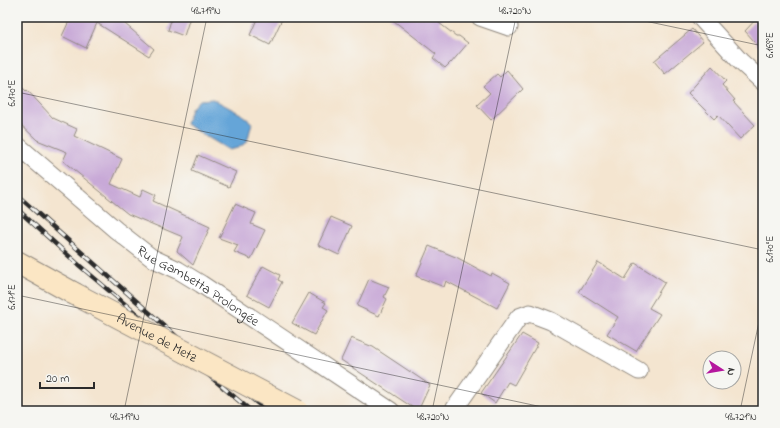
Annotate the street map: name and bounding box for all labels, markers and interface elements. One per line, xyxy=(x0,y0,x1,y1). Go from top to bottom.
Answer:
text: 48.719°N xyxy=(191,4,221,19)
text: 48.720°N xyxy=(499,4,532,19)
text: 6.169°E xyxy=(763,32,778,58)
text: 6.170°E xyxy=(5,80,20,106)
text: 6.170°E xyxy=(763,236,778,262)
street label: Rue Gambetta Prolongée xyxy=(132,241,264,333)
text: 6.171°E xyxy=(5,284,20,310)
street label: Avenue de Metz xyxy=(112,309,200,369)
north arrow xyxy=(702,350,742,390)
scale bar xyxy=(40,364,94,390)
text: N xyxy=(722,367,739,377)
text: 20 m xyxy=(46,370,69,388)
text: 48.719°N xyxy=(110,410,140,425)
text: 48.720°N xyxy=(417,410,450,425)
text: 48.721°N xyxy=(725,410,757,425)

